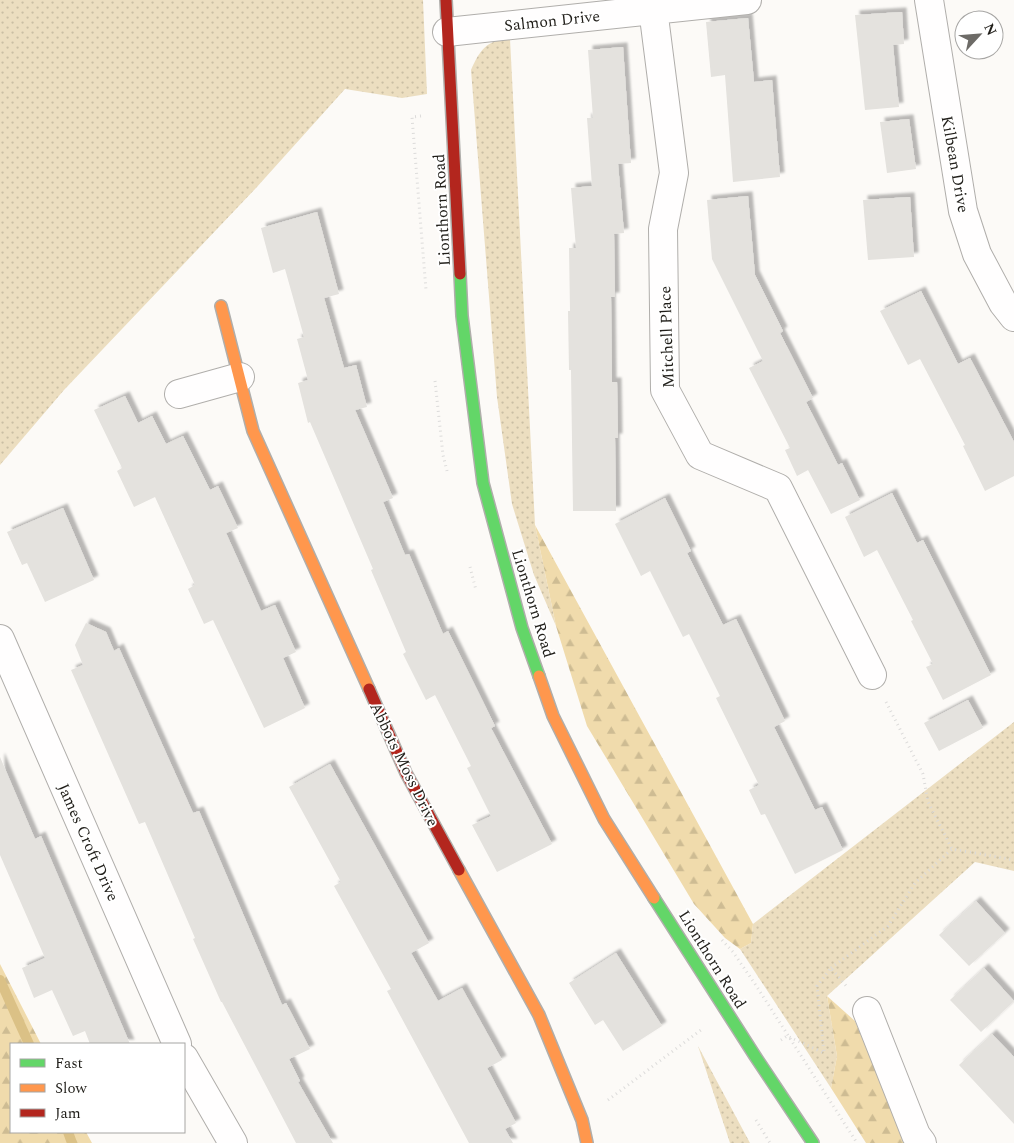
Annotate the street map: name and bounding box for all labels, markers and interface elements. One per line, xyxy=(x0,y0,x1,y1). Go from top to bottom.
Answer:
street label: Salmon Drive xyxy=(503,4,601,38)
north arrow xyxy=(954,10,1004,60)
text: N xyxy=(978,20,1002,39)
street label: Kilbean Drive xyxy=(935,114,975,215)
street label: Lionthorn Road xyxy=(427,153,457,267)
street label: Mitchell Place xyxy=(653,285,681,389)
street label: Lionthorn Road xyxy=(505,546,561,661)
street label: Abbots Moss Drive xyxy=(364,698,445,831)
street label: James Croft Drive xyxy=(51,780,125,905)
street label: Lionthorn Road xyxy=(672,906,752,1014)
legend xyxy=(10,1043,185,1133)
text: Fast xyxy=(55,1052,83,1075)
text: Slow xyxy=(55,1077,87,1100)
text: Jam xyxy=(55,1102,81,1125)

